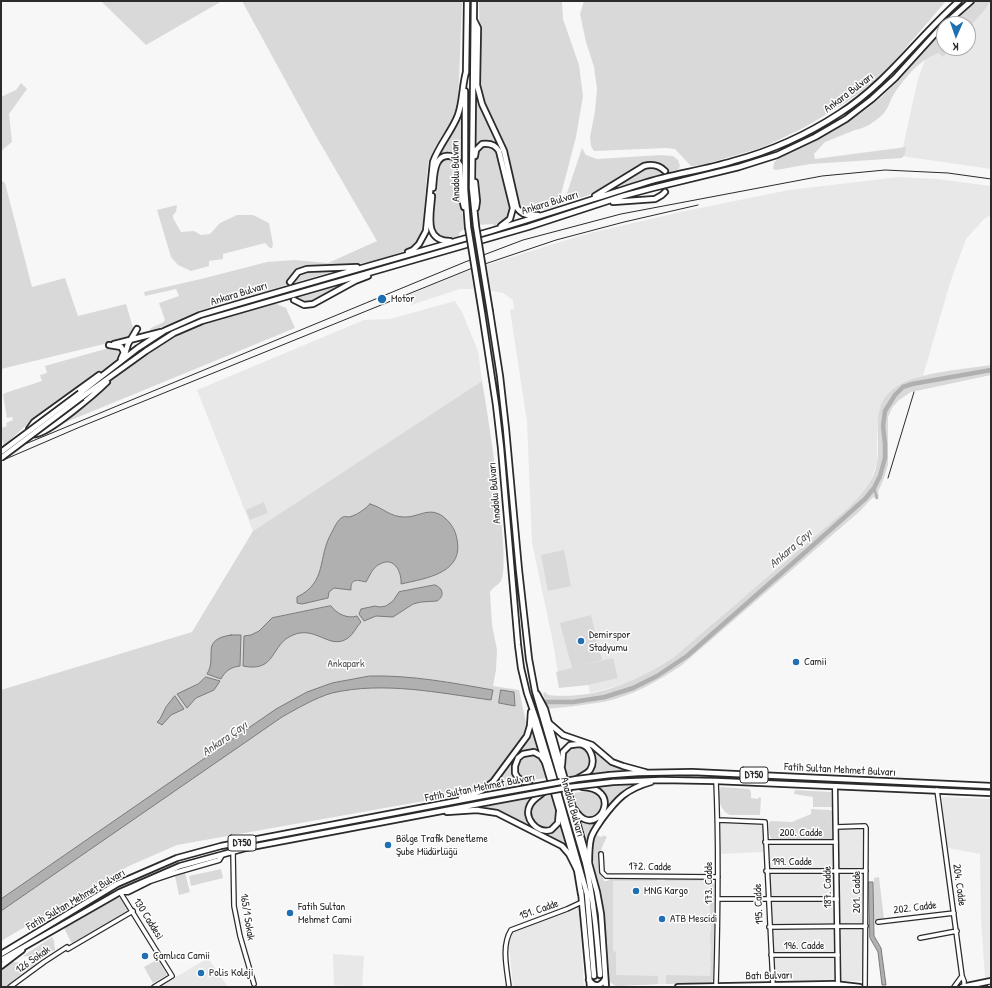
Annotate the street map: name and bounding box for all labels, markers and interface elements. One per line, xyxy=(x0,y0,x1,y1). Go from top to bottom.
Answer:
north arrow xyxy=(936,16,976,56)
text: K xyxy=(952,40,959,54)
street label: Ankara Bulvarı xyxy=(822,70,876,116)
street label: Anadolu Bulvarı xyxy=(449,140,463,202)
street label: Ankara Bulvarı xyxy=(520,188,580,218)
street label: Ankara Bulvarı xyxy=(209,279,269,309)
place label: Motor xyxy=(391,292,414,306)
marker: Motor xyxy=(376,293,388,305)
street label: Anadolu Bulvarı xyxy=(486,462,504,524)
water label: Ankara Çayı xyxy=(767,526,815,572)
place label: Demirspor Stadyumu xyxy=(589,628,630,654)
marker: Demirspor Stadyumu xyxy=(576,636,586,646)
place label: Camii xyxy=(804,655,827,669)
park label: Ankapark xyxy=(327,657,365,671)
marker: Camii xyxy=(791,657,801,667)
water label: Ankara Çayı xyxy=(200,718,250,760)
street label: Fatih Sultan Mehmet Bulvarı xyxy=(784,760,896,780)
road number: D750 xyxy=(740,767,768,783)
street label: Fatih Sultan Mehmet Bulvarı xyxy=(424,771,536,805)
street label: Anadolu Bulvarı xyxy=(557,776,587,838)
street label: 200. Cadde xyxy=(779,826,823,840)
place label: Bölge Trafik Denetleme Şube Müdürlüğü xyxy=(396,832,488,858)
road number: D750 xyxy=(228,835,256,851)
marker: Bölge Trafik Denetleme Şube Müdürlüğü xyxy=(383,840,393,850)
street label: 199. Cadde xyxy=(772,855,812,869)
street label: 172. Cadde xyxy=(629,860,671,874)
street label: 173. Cadde xyxy=(702,862,716,904)
street label: 204. Cadde xyxy=(950,863,968,907)
street label: Fatih Sultan Mehmet Bulvarı xyxy=(24,866,128,934)
street label: 187. Cadde xyxy=(821,866,835,908)
street label: 201. Cadde xyxy=(850,871,864,913)
street label: 195. Cadde xyxy=(751,883,767,925)
place label: MNG Kargo xyxy=(644,884,688,898)
marker: MNG Kargo xyxy=(631,886,641,896)
street label: 165/1 Sokak xyxy=(237,893,257,941)
street label: 130 Caddesi xyxy=(130,896,166,942)
street label: 151. Cadde xyxy=(518,897,560,923)
street label: 202. Cadde xyxy=(893,899,937,917)
place label: Fatih Sultan Mehmet Cami xyxy=(298,900,352,926)
marker: Fatih Sultan Mehmet Cami xyxy=(285,908,295,918)
place label: ATB Mescidi xyxy=(670,912,717,926)
marker: ATB Mescidi xyxy=(657,914,667,924)
street label: 196. Cadde xyxy=(784,939,824,953)
street label: 126 Sokak xyxy=(13,943,53,977)
place label: Çamlıca Camii xyxy=(153,949,210,963)
marker: Çamlıca Camii xyxy=(140,951,150,961)
place label: Polis Koleji xyxy=(209,966,253,980)
marker: Polis Koleji xyxy=(196,968,206,978)
street label: Batı Bulvarı xyxy=(745,969,793,983)

